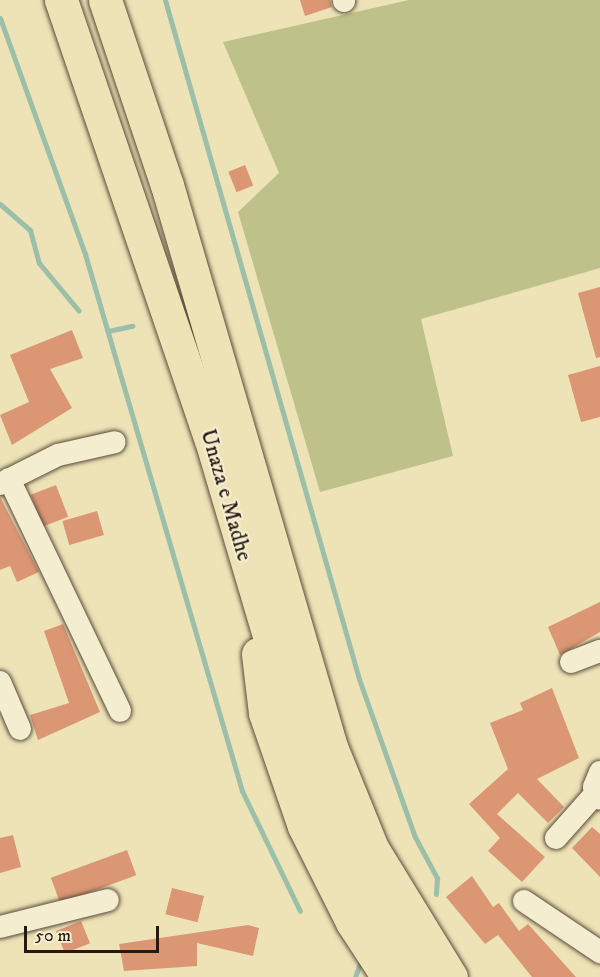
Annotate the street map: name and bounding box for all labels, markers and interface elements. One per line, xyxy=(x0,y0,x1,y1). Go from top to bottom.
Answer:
street label: Unaza e Madhe xyxy=(195,426,257,564)
scale bar xyxy=(27,914,162,952)
text: 50 m xyxy=(35,925,71,947)

